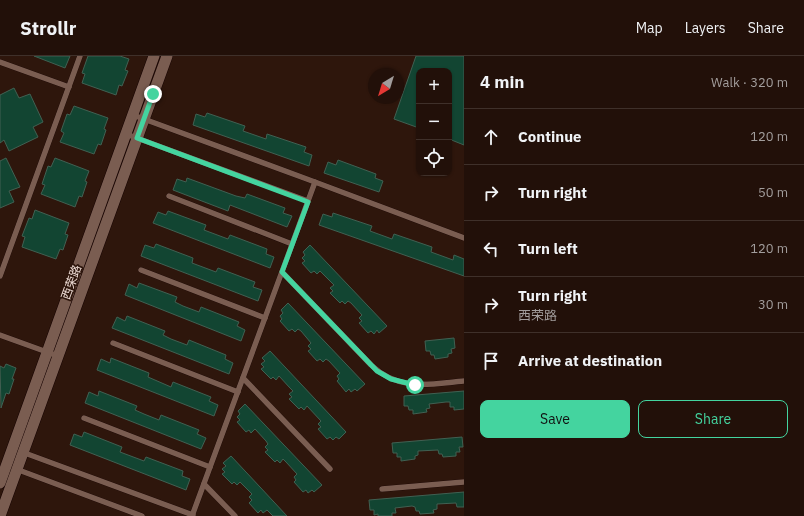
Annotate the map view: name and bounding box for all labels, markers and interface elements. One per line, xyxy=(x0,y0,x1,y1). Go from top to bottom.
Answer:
text: Strollr xyxy=(20,16,76,40)
text: Map xyxy=(636,19,663,37)
text: Layers xyxy=(685,19,726,37)
text: Share xyxy=(748,19,784,37)
north arrow xyxy=(368,68,404,104)
map controls xyxy=(416,68,452,176)
button: + xyxy=(416,68,452,104)
text: 4 min xyxy=(480,71,524,93)
text: Walk · 320 m xyxy=(711,74,788,91)
route end xyxy=(144,85,162,103)
button: − xyxy=(416,104,452,140)
icon: ahead xyxy=(480,126,502,148)
text: Continue xyxy=(518,127,582,146)
text: 120 m xyxy=(750,128,788,145)
button: locate xyxy=(416,140,452,176)
icon: right xyxy=(480,182,502,204)
text: Turn right xyxy=(518,183,587,202)
text: 50 m xyxy=(758,184,788,201)
icon: left xyxy=(480,238,502,260)
text: Turn left xyxy=(518,239,578,258)
text: 120 m xyxy=(750,240,788,257)
street label: 西荣路 xyxy=(58,263,84,301)
text: Turn right xyxy=(518,286,587,305)
icon: right xyxy=(480,294,502,316)
text: 30 m xyxy=(758,296,788,313)
text: 西荣路 xyxy=(518,307,557,324)
icon: arrive xyxy=(480,350,502,372)
text: Arrive at destination xyxy=(518,351,662,370)
route start xyxy=(406,376,424,394)
button: Save xyxy=(480,400,630,438)
button: Share xyxy=(638,400,788,438)

